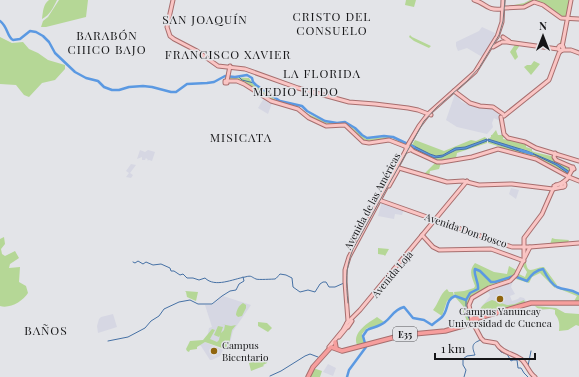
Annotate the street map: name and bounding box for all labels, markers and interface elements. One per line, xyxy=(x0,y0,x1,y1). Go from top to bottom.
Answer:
district label: CRISTO DEL CONSUELO xyxy=(293,8,371,38)
district label: SAN JOAQUÍN xyxy=(162,11,248,27)
north arrow xyxy=(523,16,563,56)
text: N xyxy=(539,18,547,33)
district label: BARABÓN CHICO BAJO xyxy=(67,27,147,57)
district label: FRANCISCO XAVIER xyxy=(165,46,291,62)
district label: LA FLORIDA xyxy=(283,65,361,81)
district label: MEDIO EJIDO xyxy=(253,83,339,99)
district label: MISICATA xyxy=(210,129,272,145)
street label: Avenida de las Américas xyxy=(340,150,403,253)
street label: Avenida Don Bosco xyxy=(422,209,509,251)
street label: Avenida Loja xyxy=(368,248,416,301)
marker: Campus Yanuncay Universidad de Cuenca xyxy=(495,294,505,304)
place label: Campus Yanuncay Universidad de Cuenca xyxy=(448,304,552,330)
district label: BAÑOS xyxy=(24,322,68,338)
road number: E35 xyxy=(393,327,417,341)
scale bar xyxy=(435,335,535,361)
place label: Campus Bicentario xyxy=(222,338,269,364)
text: 1 km xyxy=(441,340,466,356)
marker: Campus Bicentario xyxy=(209,346,219,356)

